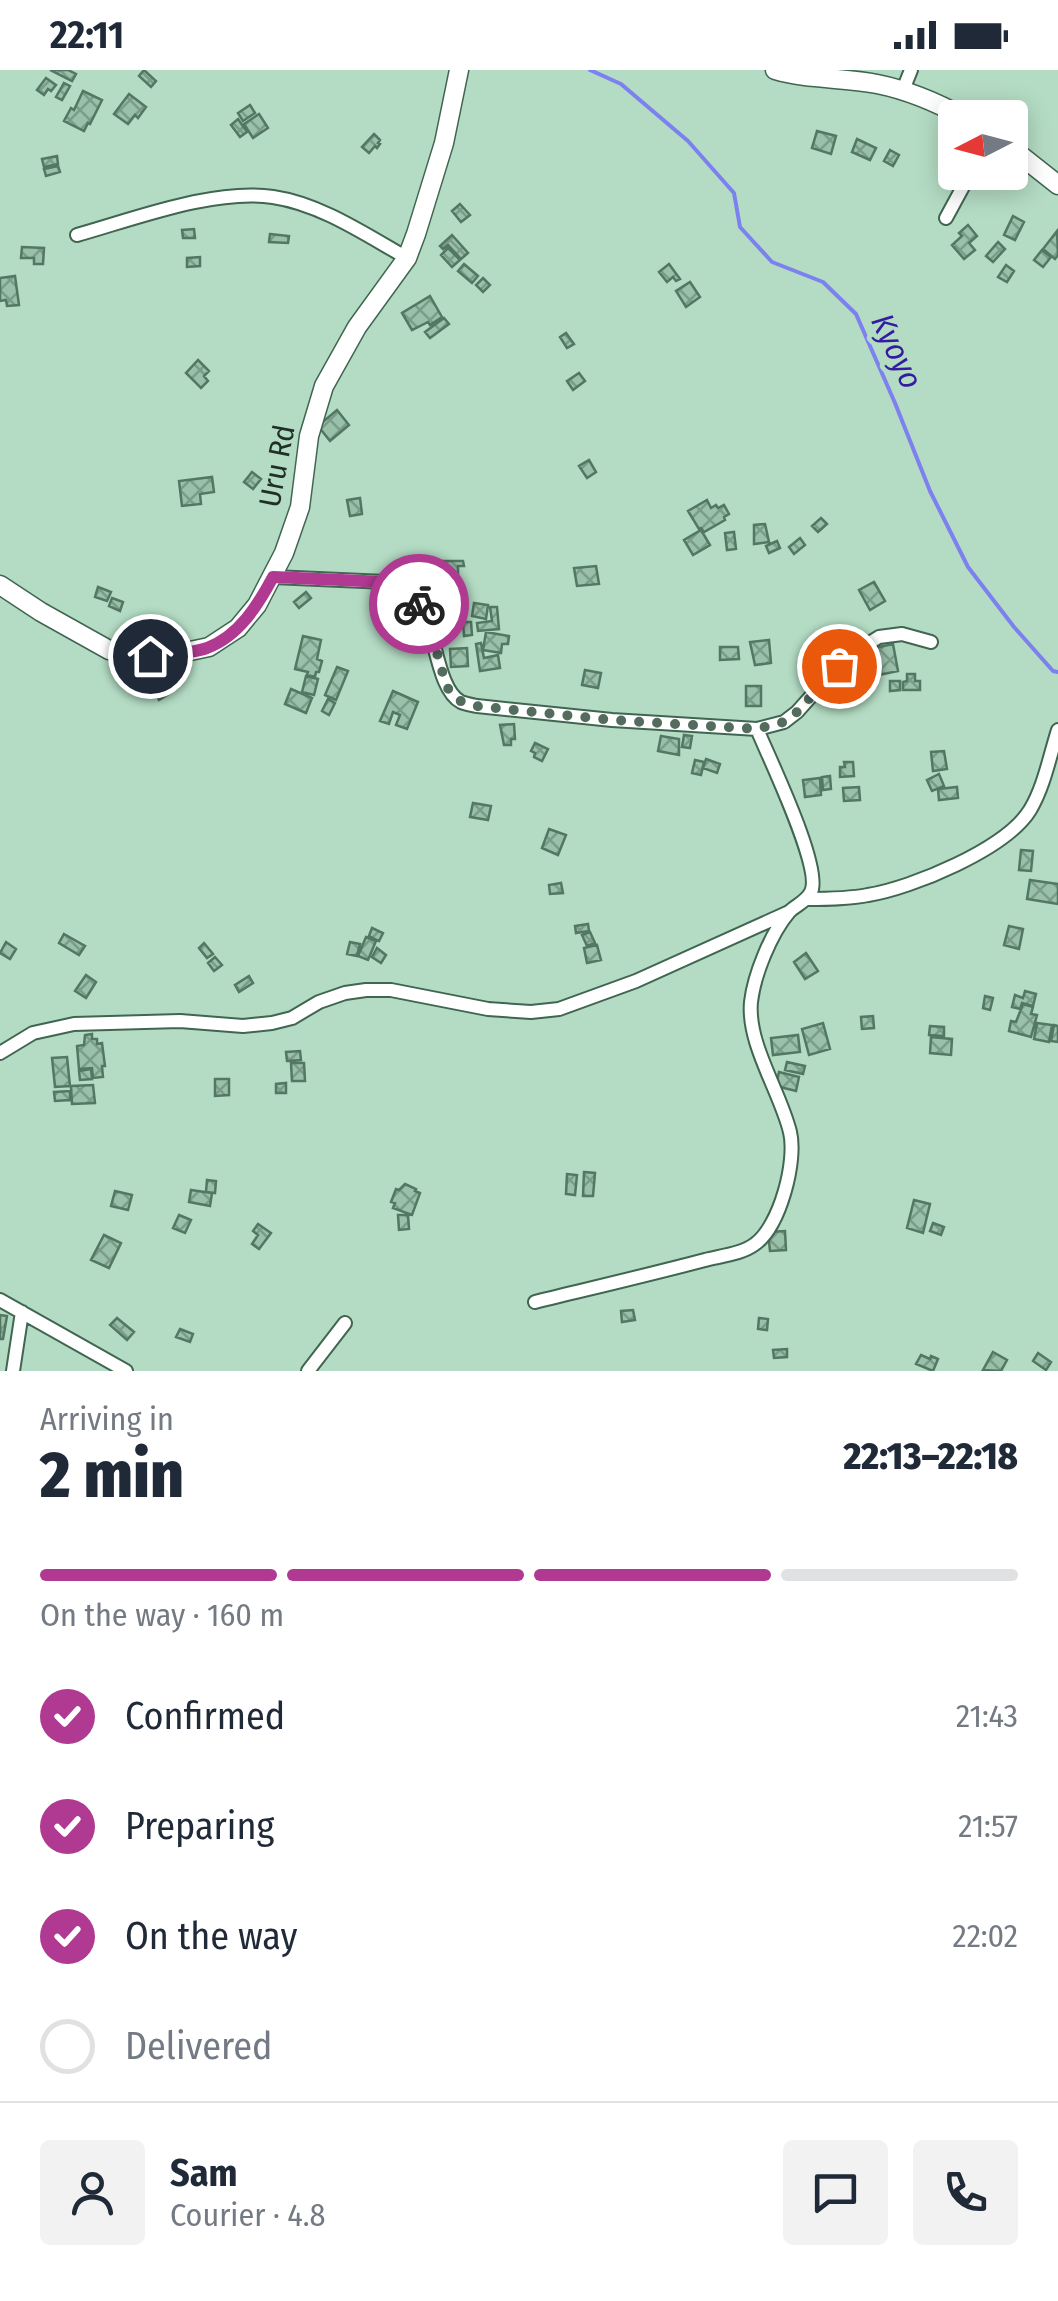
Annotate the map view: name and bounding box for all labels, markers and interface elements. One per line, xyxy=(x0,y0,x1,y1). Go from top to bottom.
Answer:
text: 22:11 xyxy=(50,12,124,58)
north arrow xyxy=(938,100,1028,190)
map controls xyxy=(938,100,1028,190)
water label: Kyoyo xyxy=(863,307,931,395)
street label: Uru Rd xyxy=(251,422,303,510)
courier xyxy=(369,554,469,654)
icon: bike xyxy=(392,577,447,632)
pin xyxy=(108,614,193,699)
pin xyxy=(797,624,882,709)
icon: home xyxy=(123,629,178,684)
icon: bag xyxy=(812,639,867,694)
text: Arriving in xyxy=(40,1400,174,1438)
text: 22:13–22:18 xyxy=(843,1433,1018,1479)
text: 2 min xyxy=(40,1436,184,1514)
text: On the way · 160 m xyxy=(40,1596,284,1634)
icon: check xyxy=(40,1689,95,1744)
text: Confirmed xyxy=(125,1693,285,1739)
text: 21:43 xyxy=(956,1697,1018,1735)
icon: check xyxy=(40,1799,95,1854)
text: Preparing xyxy=(125,1803,274,1849)
text: 21:57 xyxy=(958,1807,1018,1845)
icon: check xyxy=(40,1909,95,1964)
text: On the way xyxy=(125,1913,297,1959)
text: 22:02 xyxy=(953,1917,1018,1955)
text: Delivered xyxy=(125,2023,272,2069)
button: person xyxy=(40,2140,145,2245)
button: chat xyxy=(783,2140,888,2245)
button: phone xyxy=(913,2140,1018,2245)
text: Sam xyxy=(170,2150,238,2196)
text: Courier · 4.8 xyxy=(170,2196,326,2234)

